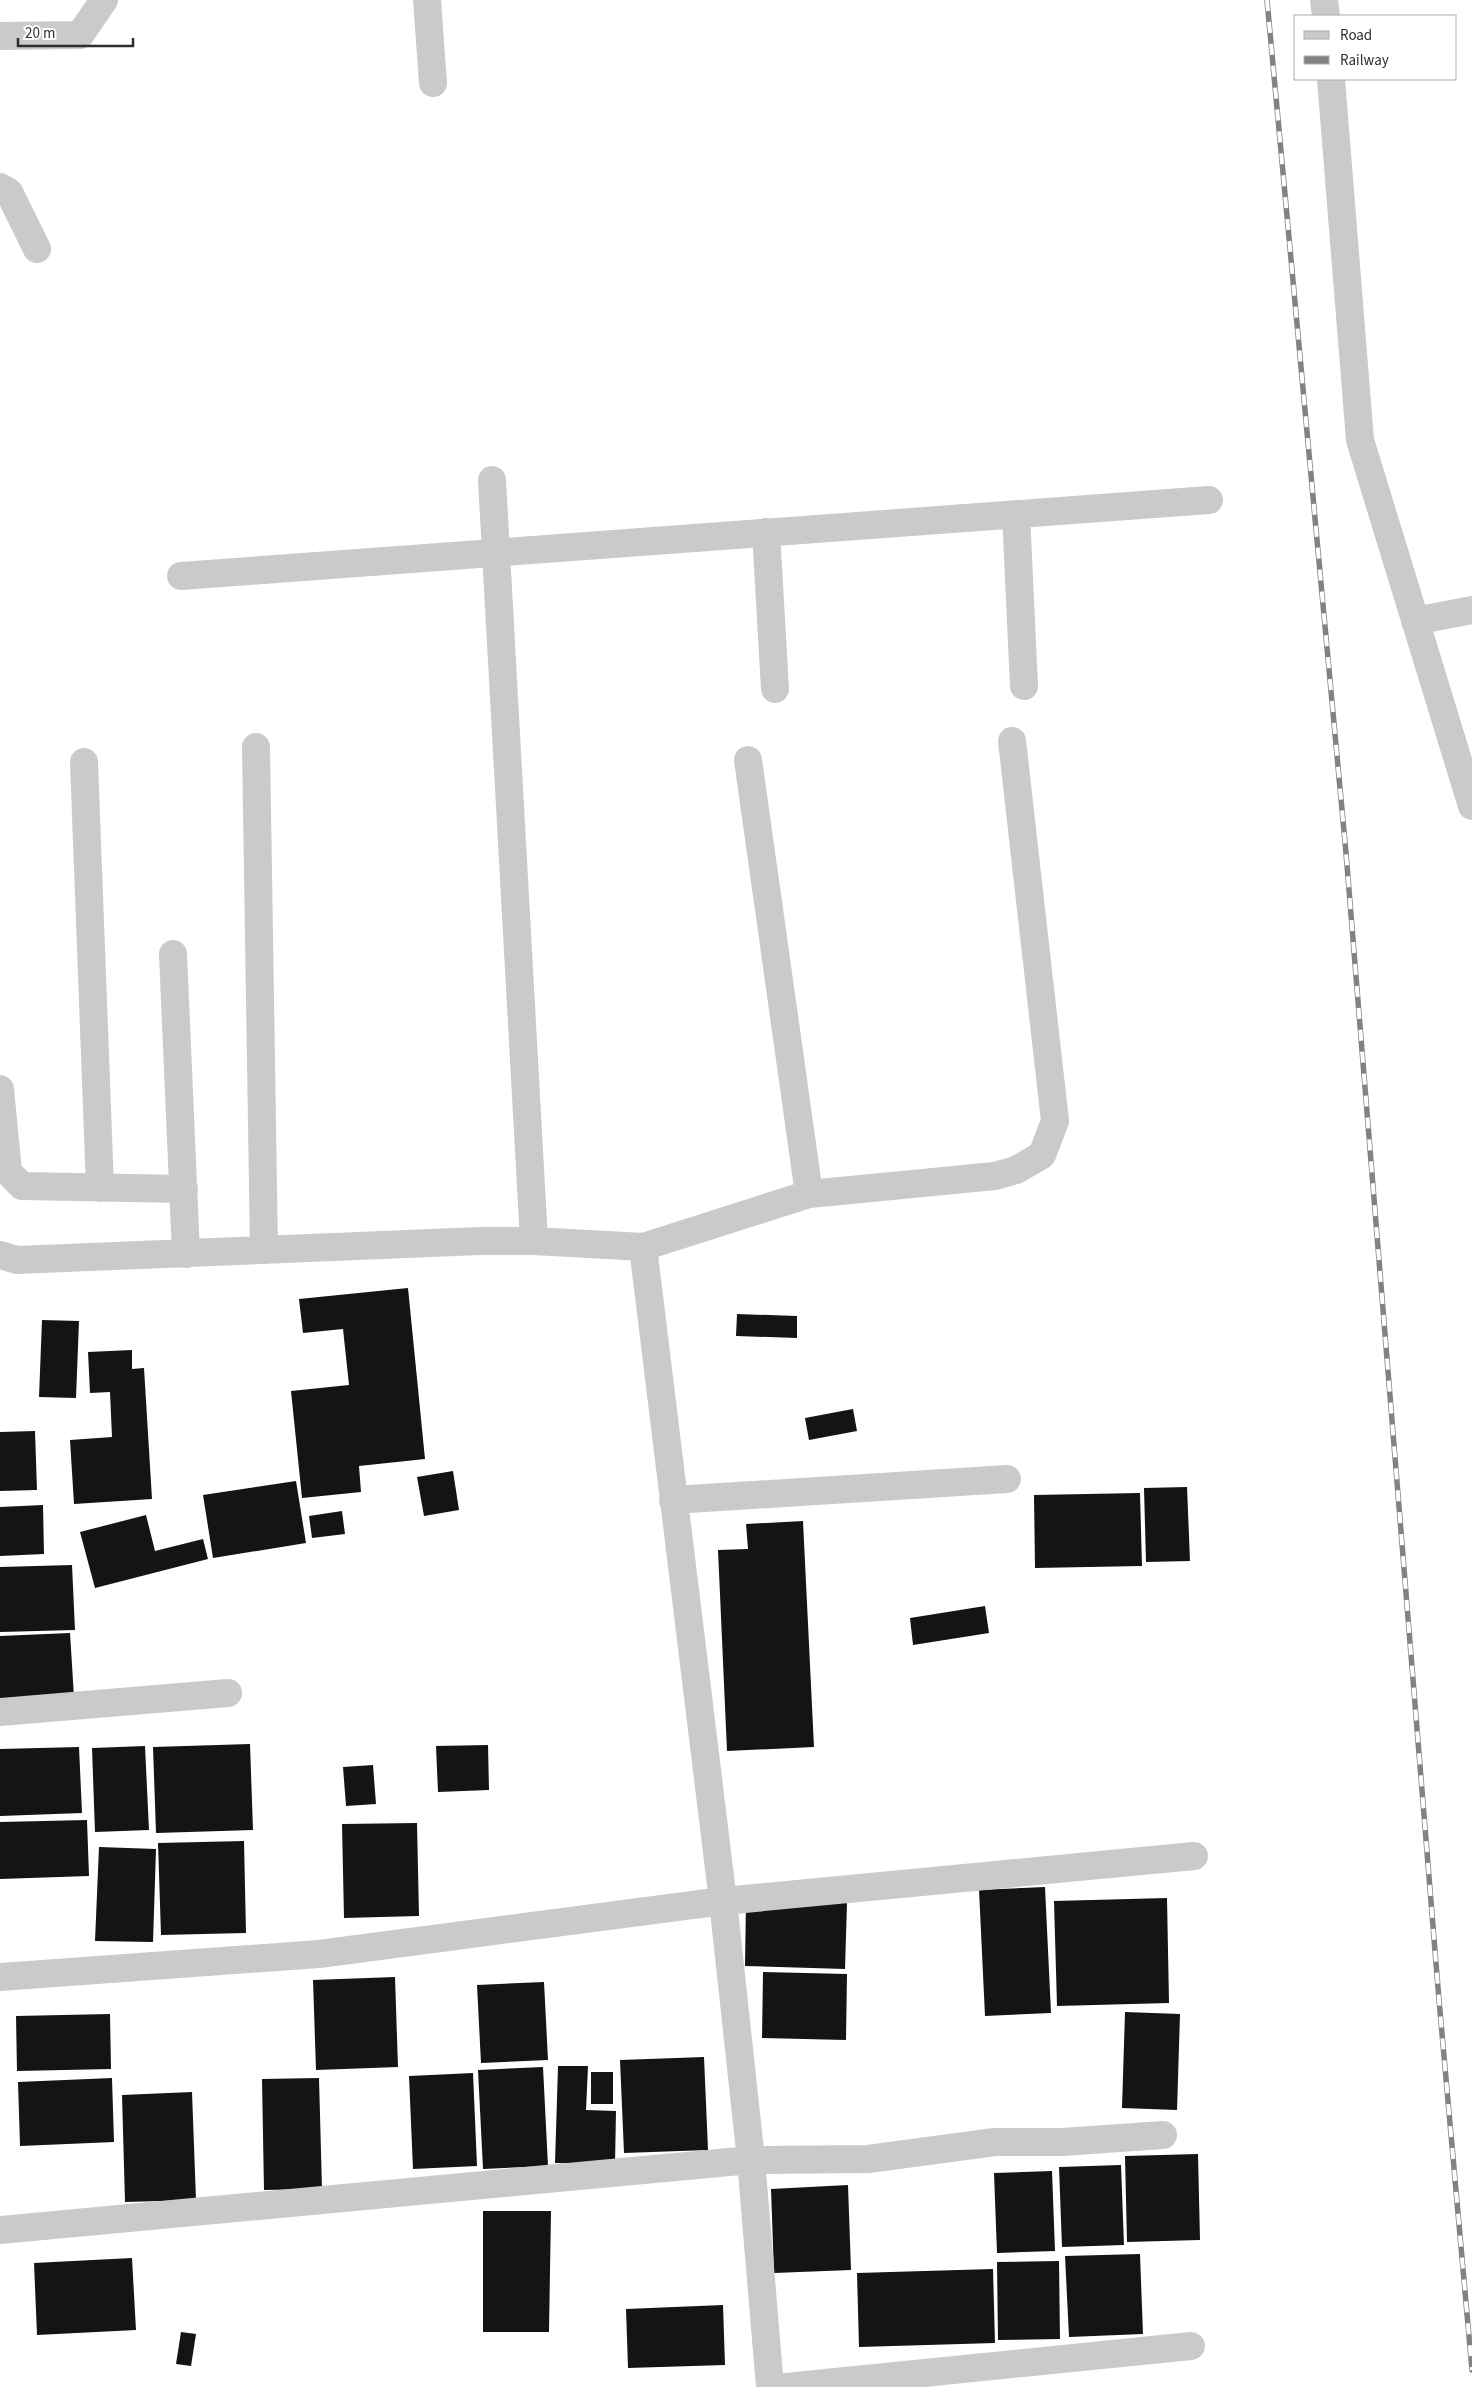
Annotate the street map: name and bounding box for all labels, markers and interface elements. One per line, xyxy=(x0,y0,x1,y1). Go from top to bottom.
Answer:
scale bar xyxy=(18,15,132,47)
legend xyxy=(1294,15,1457,80)
text: 20 m xyxy=(25,23,55,44)
text: Road xyxy=(1340,25,1372,46)
text: Railway xyxy=(1340,50,1389,71)

